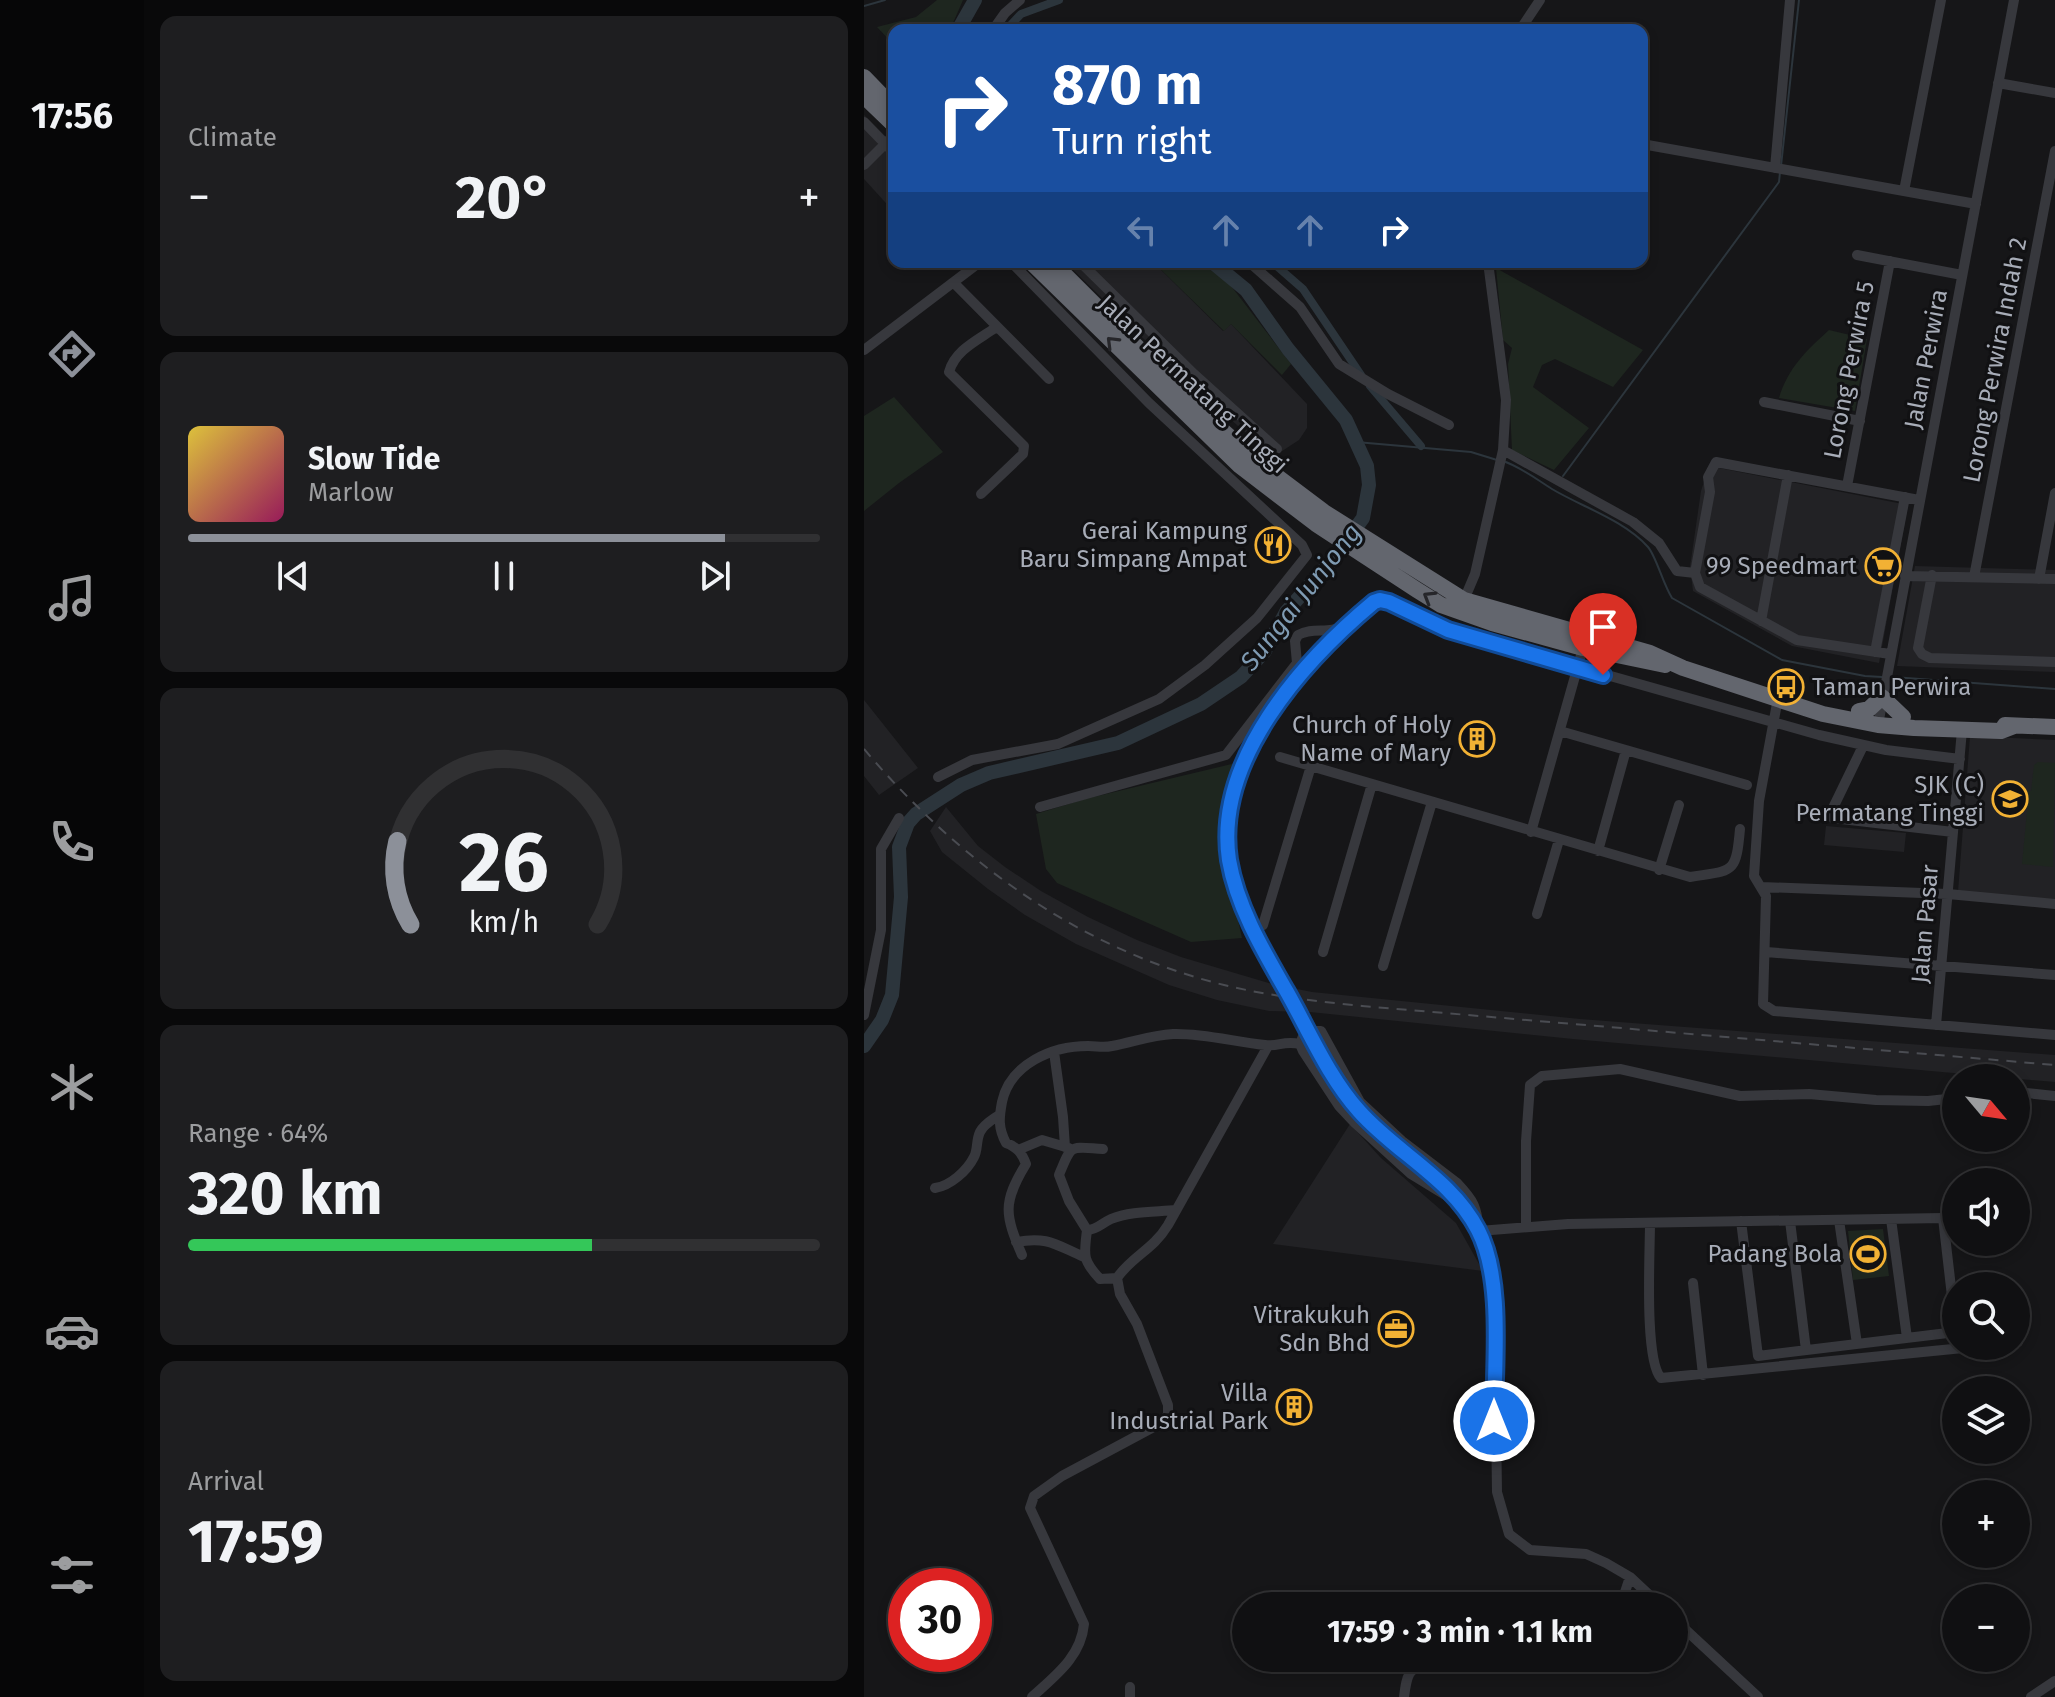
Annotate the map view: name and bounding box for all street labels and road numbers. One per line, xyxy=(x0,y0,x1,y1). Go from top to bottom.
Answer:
street label: Lorong Perwira Indah 2 xyxy=(1957,235,2033,485)
street label: Lorong Perwira 5 xyxy=(1818,279,1880,461)
street label: Jalan Perwira xyxy=(1899,287,1953,431)
street label: Jalan Permatang Tinggi xyxy=(1092,289,1294,479)
street label: Jalan Pasar xyxy=(1906,863,1944,985)

